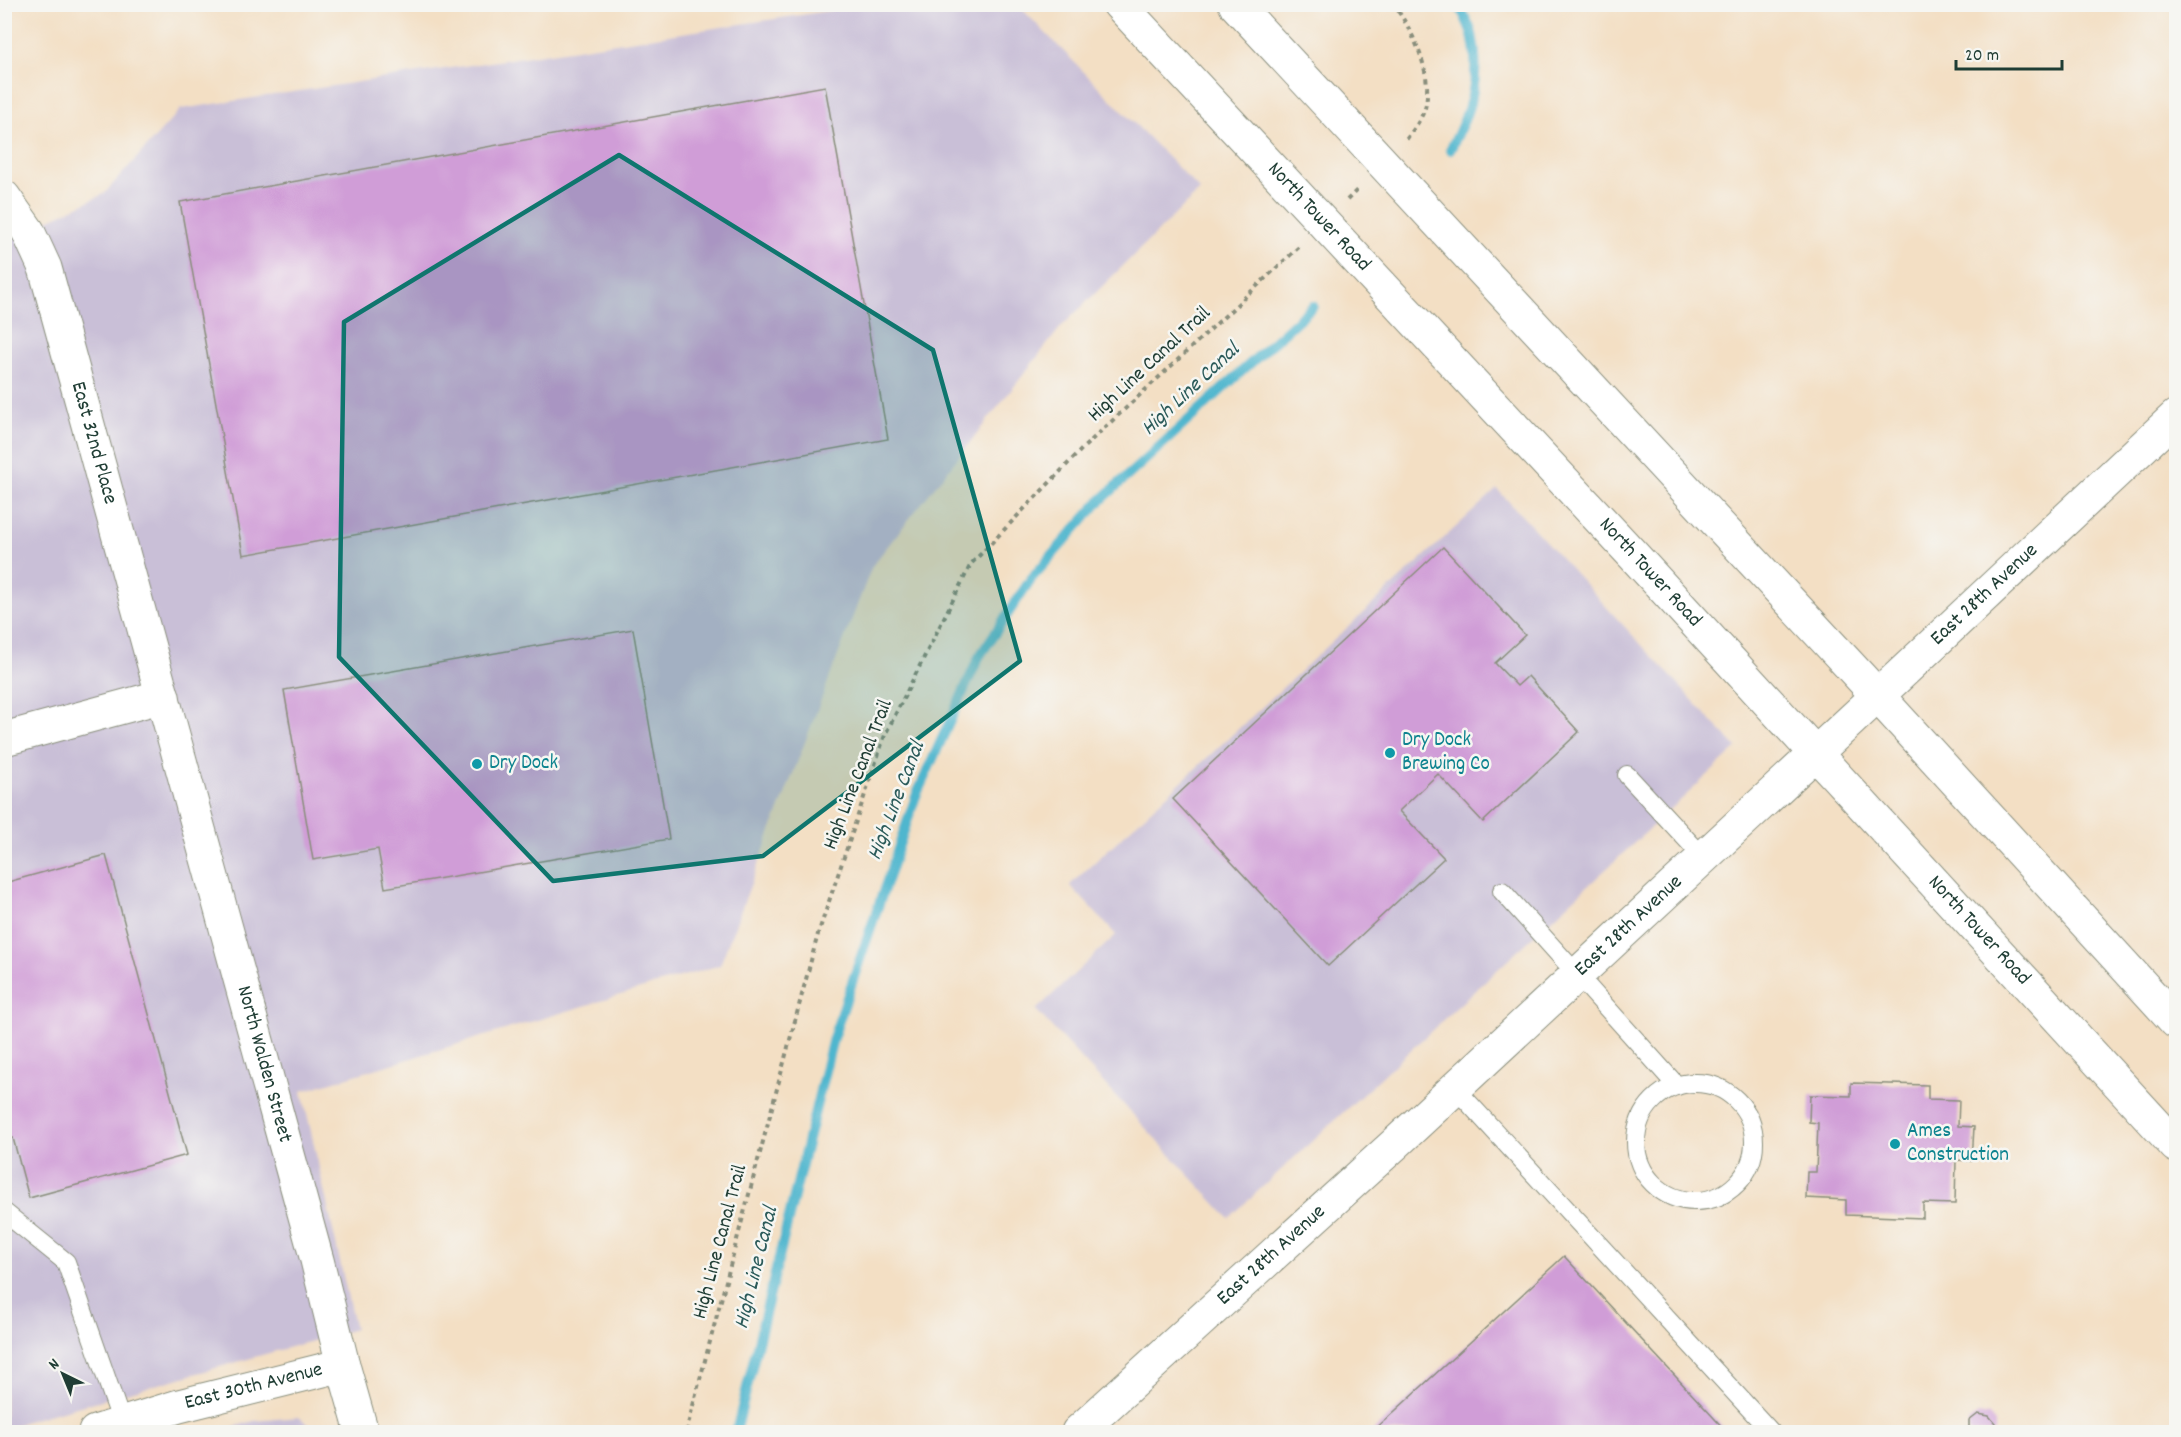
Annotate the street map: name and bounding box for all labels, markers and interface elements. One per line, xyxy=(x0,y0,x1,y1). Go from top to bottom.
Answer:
scale bar xyxy=(1956,33,2062,71)
text: 20 m xyxy=(1965,44,1999,69)
street label: North Tower Road xyxy=(1259,156,1377,279)
street label: High Line Canal Trail xyxy=(1083,302,1217,428)
water label: High Line Canal xyxy=(1136,338,1246,442)
street label: East 32nd Place xyxy=(62,379,124,508)
street label: North Tower Road xyxy=(1591,511,1708,635)
street label: East 28th Avenue xyxy=(1924,537,2046,653)
street label: High Line Canal Trail xyxy=(819,696,899,854)
place label: Dry Dock Brewing Co xyxy=(1402,726,1490,780)
water label: High Line Canal xyxy=(862,738,932,864)
marker: Dry Dock Brewing Co xyxy=(1383,746,1397,760)
place label: Dry Dock xyxy=(489,749,558,779)
marker: Dry Dock xyxy=(470,757,484,771)
street label: East 28th Avenue xyxy=(1568,868,1690,984)
street label: North Tower Road xyxy=(1920,869,2037,993)
street label: North Walden Street xyxy=(228,983,299,1146)
place label: Ames Construction xyxy=(1907,1117,2009,1171)
marker: Ames Construction xyxy=(1888,1137,1902,1151)
street label: High Line Canal Trail xyxy=(686,1161,756,1323)
street label: East 28th Avenue xyxy=(1211,1198,1333,1313)
water label: High Line Canal xyxy=(727,1202,788,1332)
north arrow xyxy=(33,1344,93,1404)
text: N xyxy=(44,1354,65,1376)
street label: East 30th Avenue xyxy=(182,1356,326,1419)

